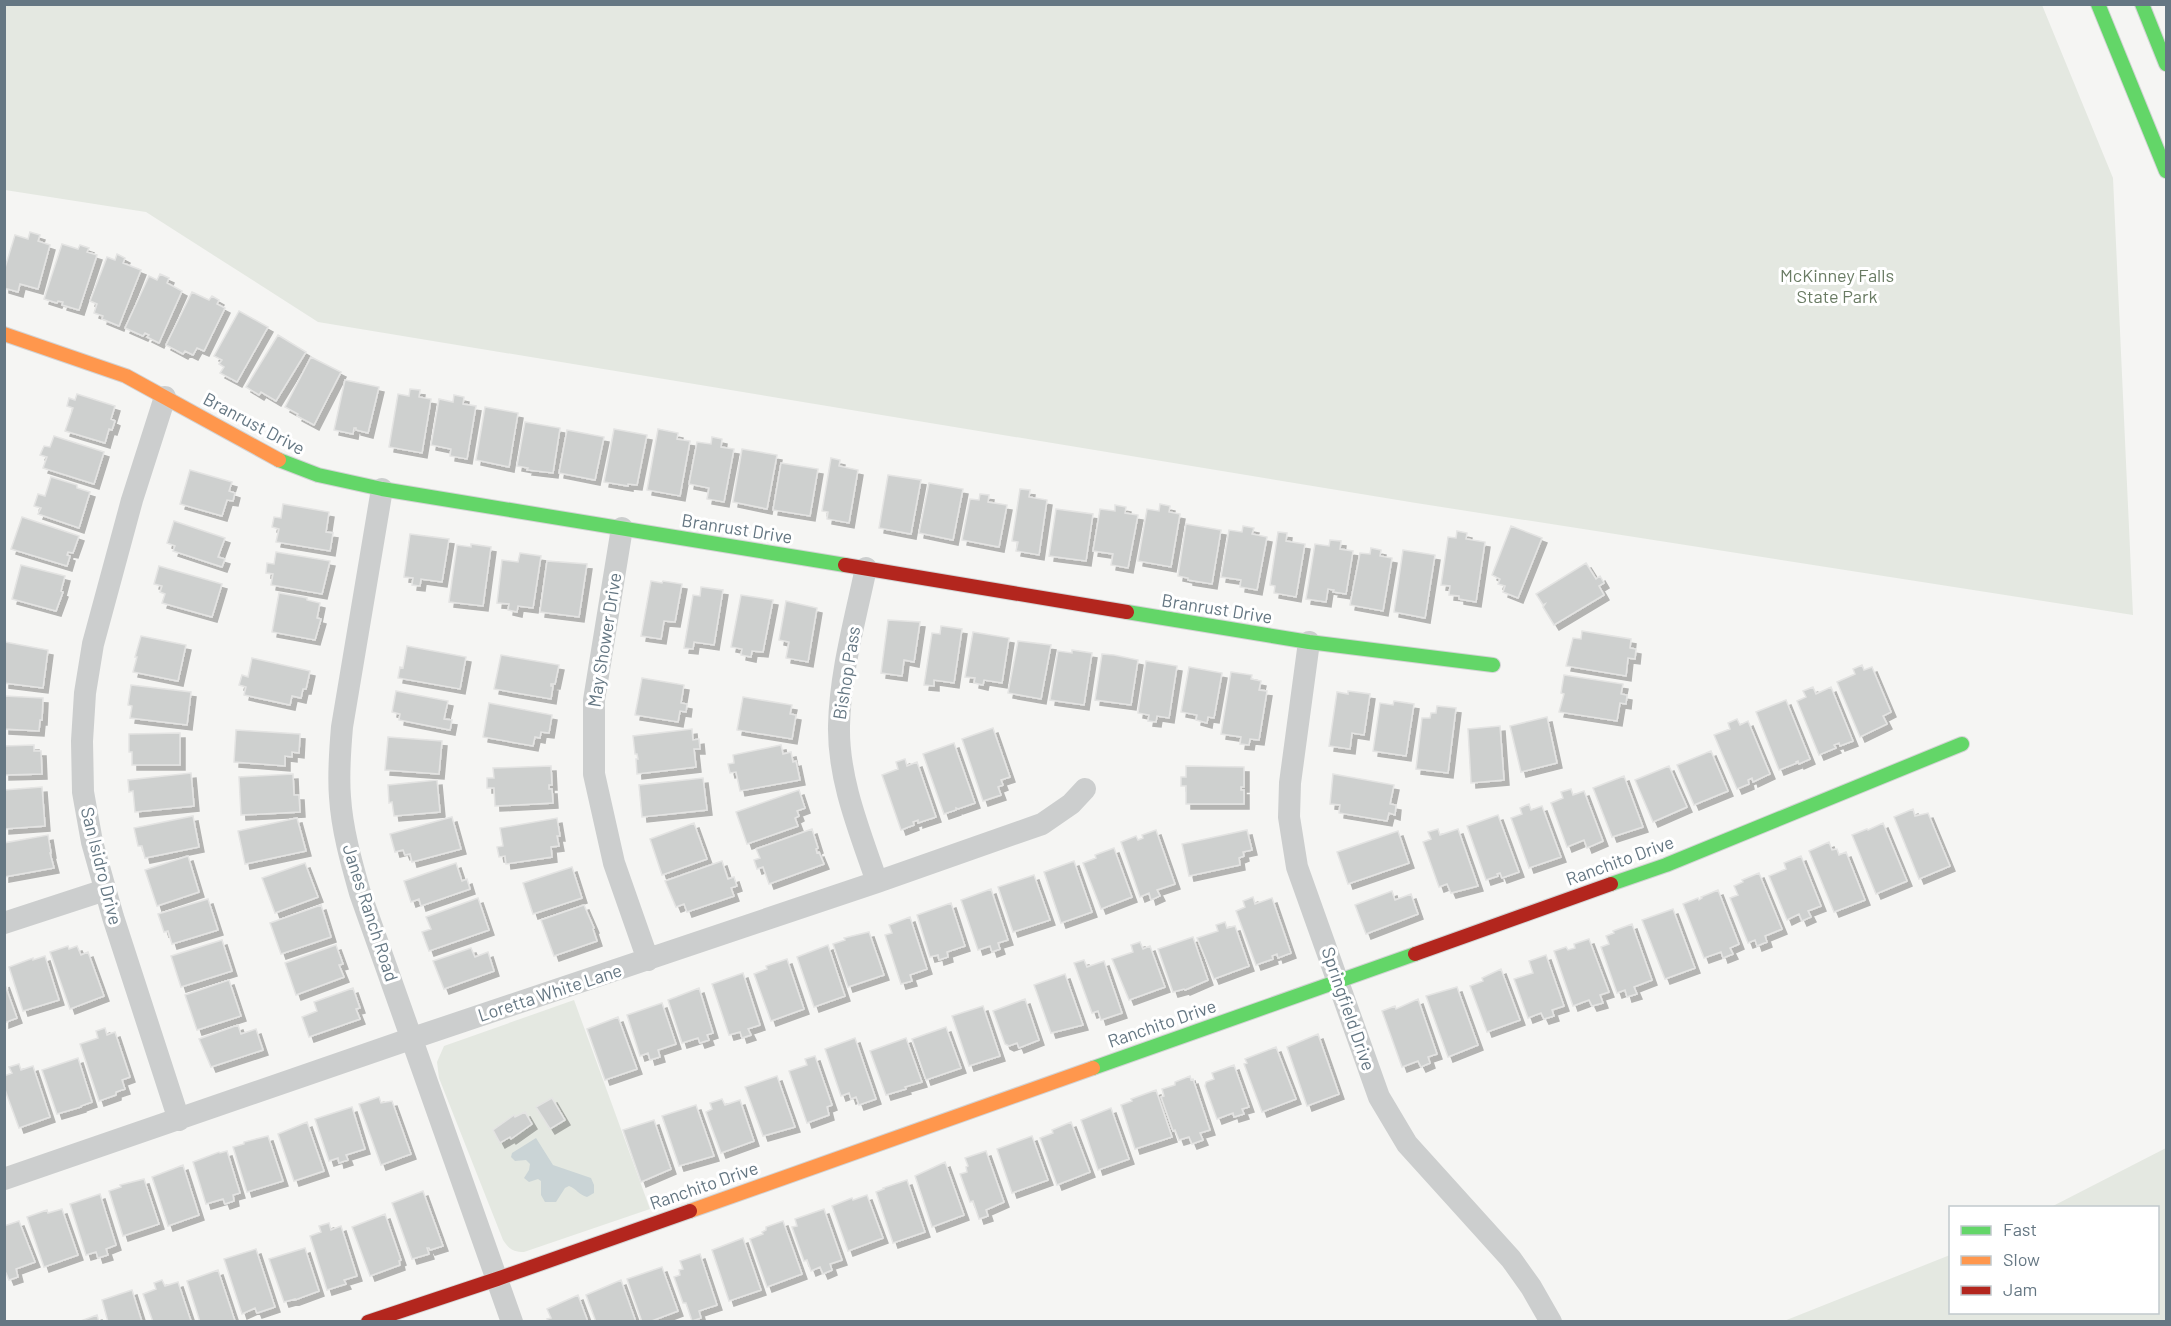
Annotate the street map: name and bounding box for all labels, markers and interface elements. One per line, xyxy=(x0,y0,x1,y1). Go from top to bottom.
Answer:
park label: McKinney Falls State Park xyxy=(1780,264,1894,307)
street label: Branrust Drive xyxy=(200,387,309,459)
street label: Branrust Drive xyxy=(680,508,794,548)
street label: May Shower Drive xyxy=(583,571,626,709)
street label: Branrust Drive xyxy=(1160,588,1274,628)
street label: Bishop Pass xyxy=(828,625,864,721)
street label: San Isidro Drive xyxy=(77,805,127,927)
street label: Ranchito Drive xyxy=(1563,830,1677,890)
street label: Janes Ranch Road xyxy=(338,841,404,984)
street label: Springfield Drive xyxy=(1318,944,1380,1073)
street label: Loretta White Lane xyxy=(475,958,624,1026)
street label: Ranchito Drive xyxy=(1105,994,1219,1052)
street label: Ranchito Drive xyxy=(647,1156,761,1214)
legend xyxy=(1949,1206,2159,1314)
text: Fast xyxy=(2003,1218,2037,1240)
text: Slow xyxy=(2003,1248,2040,1270)
text: Jam xyxy=(2003,1278,2037,1300)

